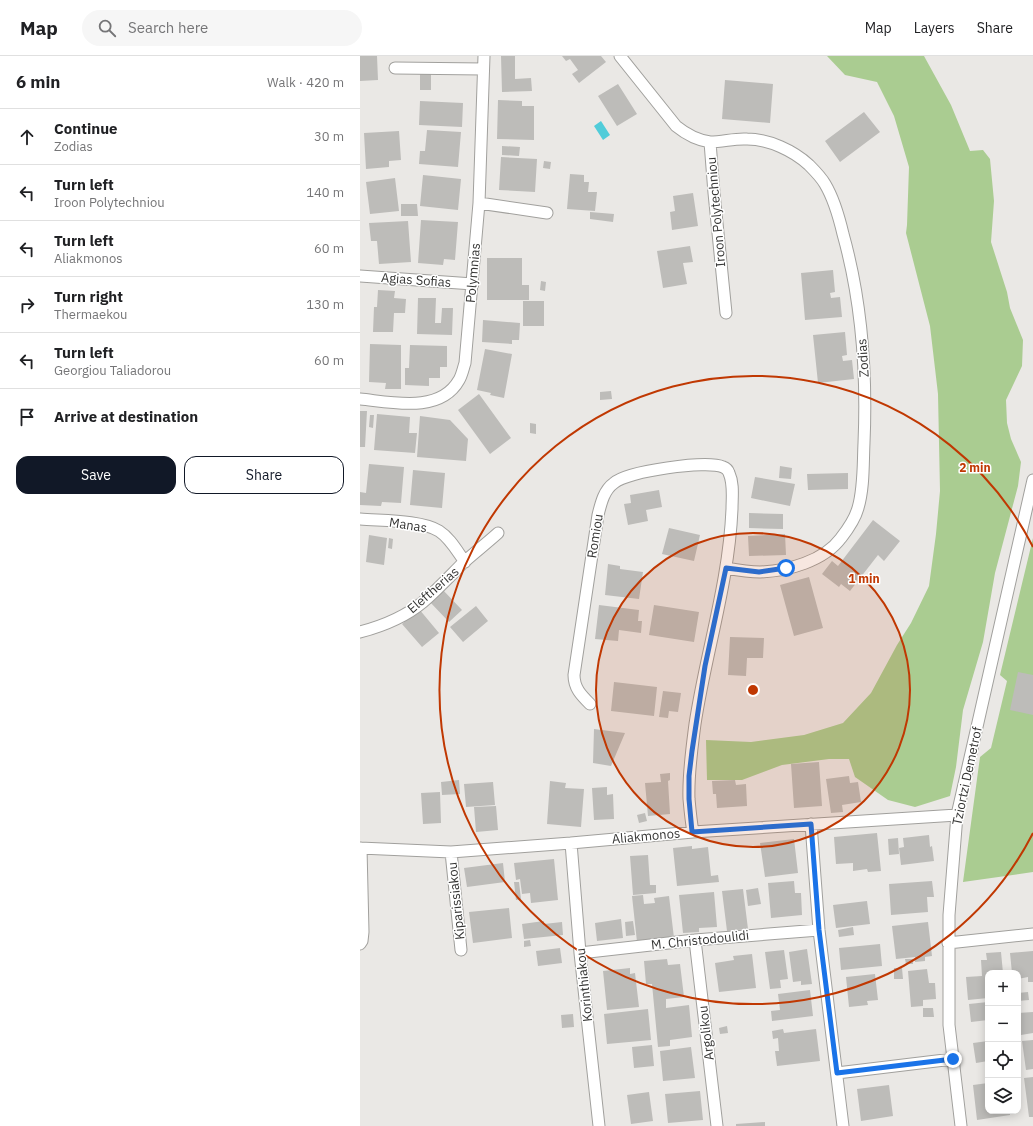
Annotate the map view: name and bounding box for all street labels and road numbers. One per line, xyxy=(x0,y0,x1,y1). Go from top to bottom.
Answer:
street label: Iroon Polytechniou xyxy=(703,156,729,268)
street label: Polymnias xyxy=(462,242,484,304)
street label: Agias Sofias xyxy=(380,269,452,291)
street label: Zodias xyxy=(853,338,873,378)
street label: Romiou xyxy=(583,513,607,559)
street label: Manas xyxy=(388,514,428,536)
street label: Eleftherias xyxy=(404,563,462,617)
street label: Tziortzi Demetrof xyxy=(948,725,986,827)
street label: Aliakmonos xyxy=(611,825,681,847)
street label: Kiparissiakou xyxy=(443,861,469,941)
street label: M. Christodoulidi xyxy=(650,926,750,954)
street label: Korinthiakou xyxy=(572,947,596,1023)
street label: Argolikou xyxy=(694,1005,718,1061)

